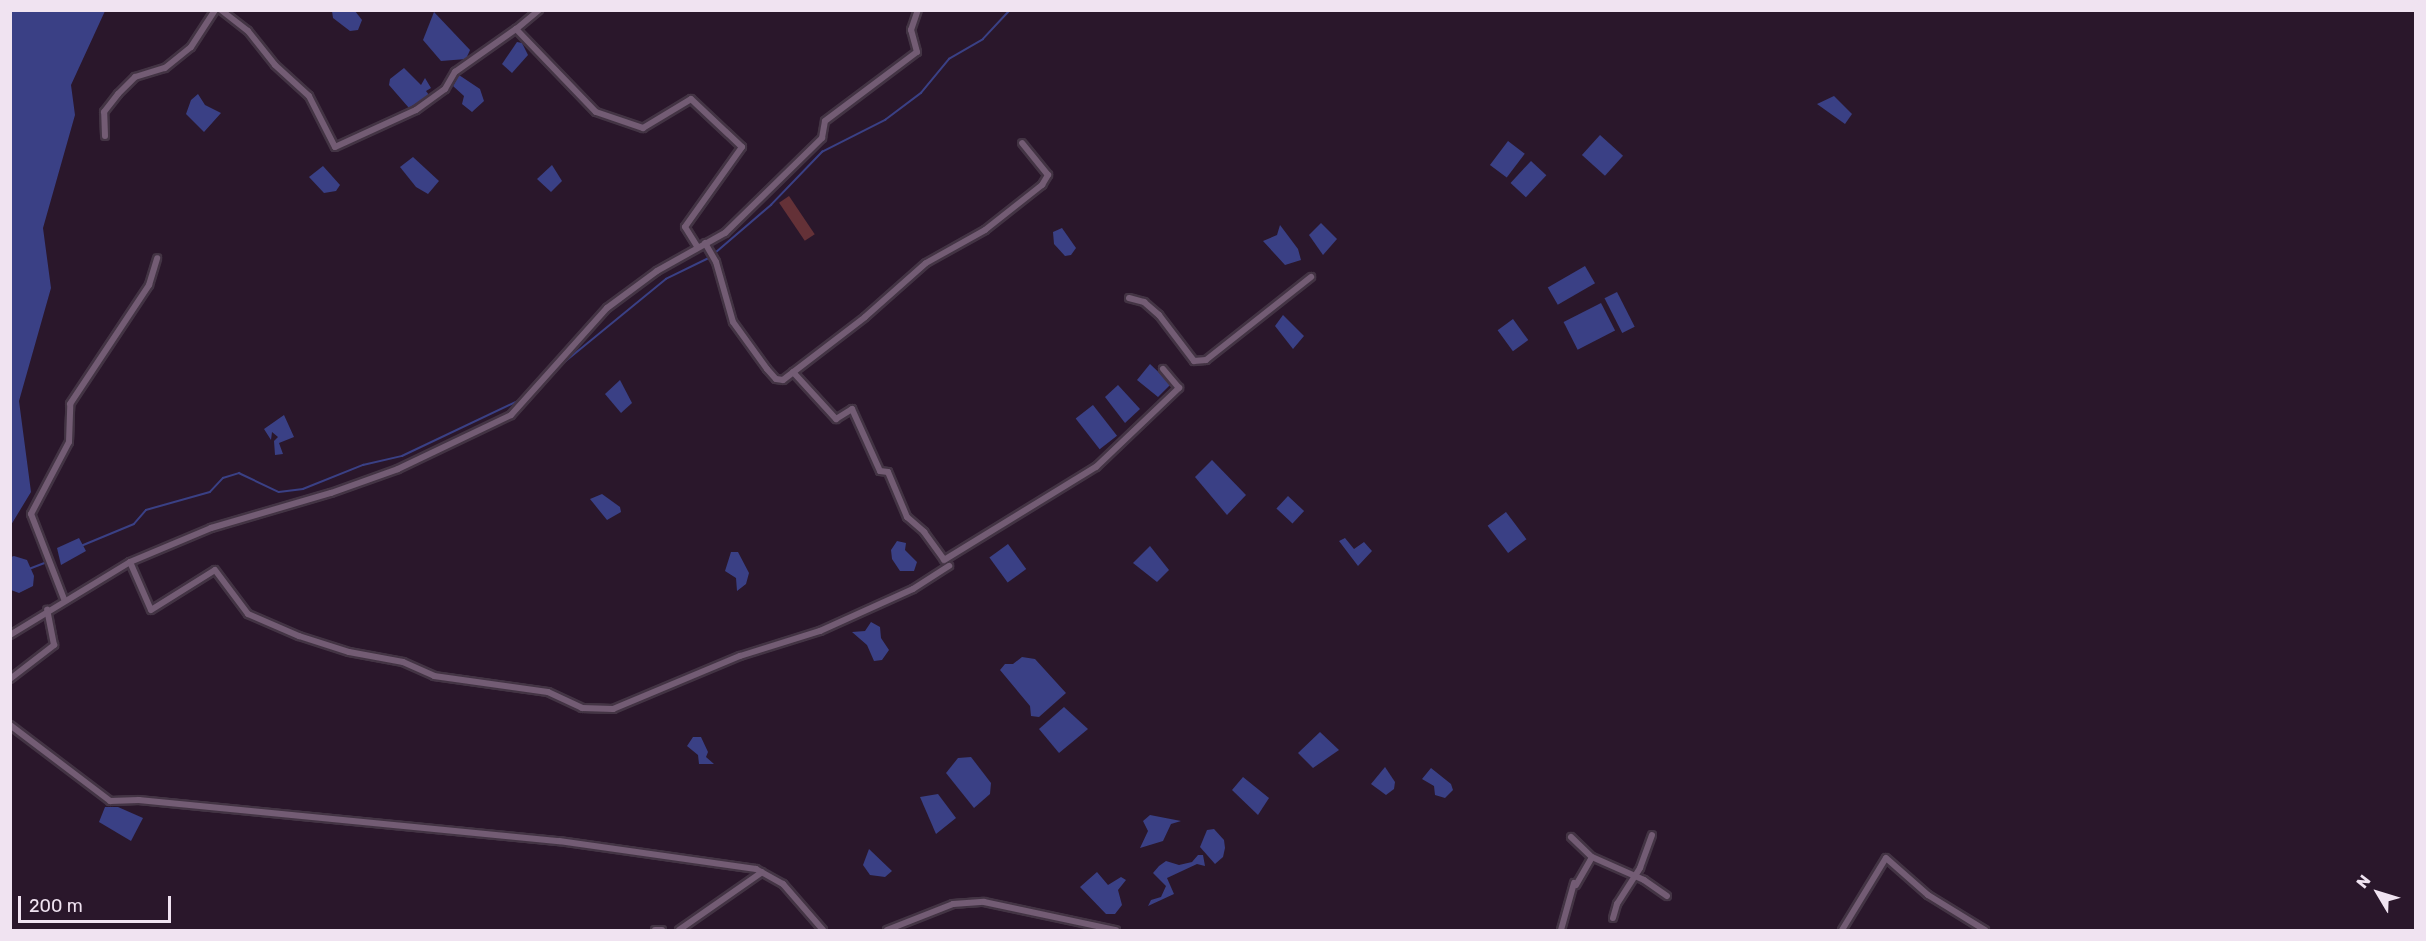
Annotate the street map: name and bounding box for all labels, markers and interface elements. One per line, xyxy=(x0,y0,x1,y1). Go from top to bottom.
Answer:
north arrow xyxy=(2348,863,2408,923)
text: N xyxy=(2352,871,2374,892)
scale bar xyxy=(21,884,174,922)
text: 200 m xyxy=(29,895,83,917)

